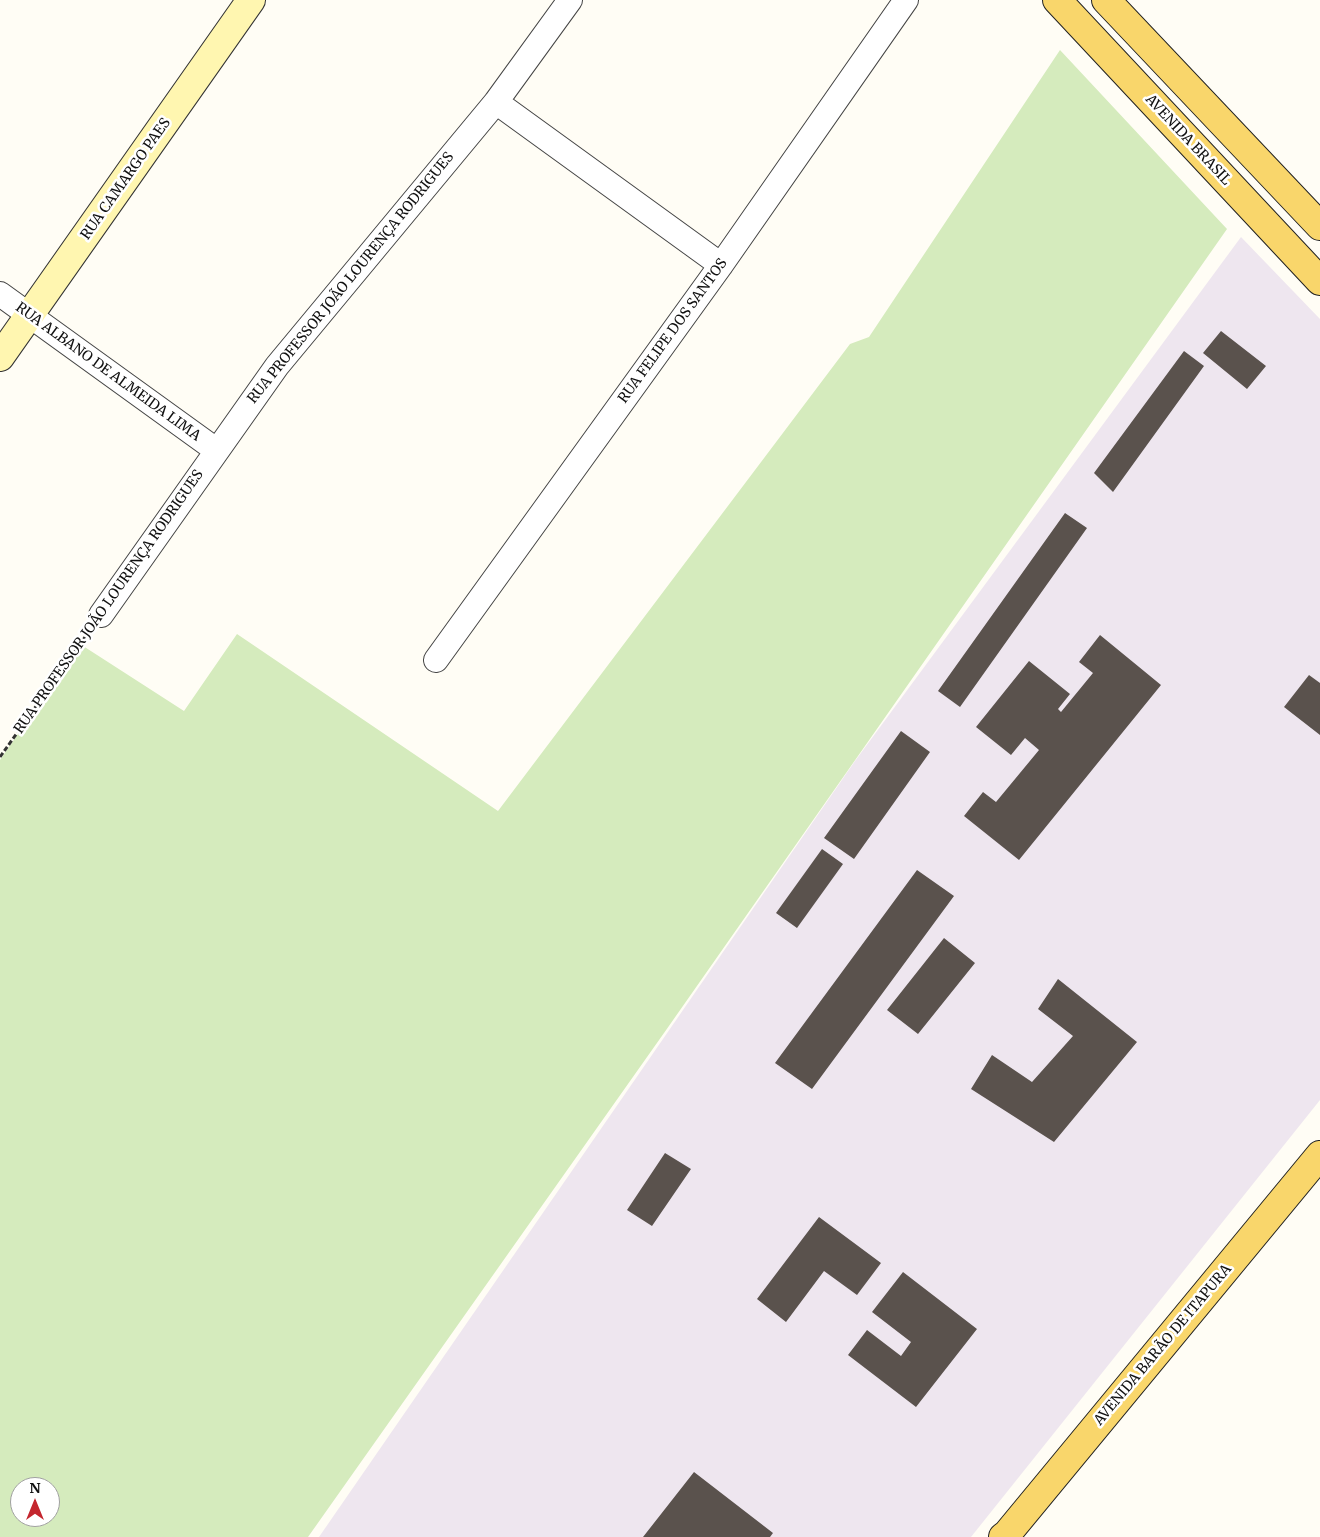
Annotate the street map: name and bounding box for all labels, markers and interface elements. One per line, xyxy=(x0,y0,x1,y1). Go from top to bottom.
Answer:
street label: AVENIDA BRASIL xyxy=(1142,91,1234,189)
street label: RUA CAMARGO PAES xyxy=(78,115,174,243)
street label: RUA PROFESSOR JOÃO LOURENÇA RODRIGUES xyxy=(244,149,458,407)
street label: RUA FELIPE DOS SANTOS xyxy=(615,255,731,407)
street label: RUA ALBANO DE ALMEIDA LIMA xyxy=(12,299,204,445)
street label: RUA PROFESSOR JOÃO LOURENÇA RODRIGUES xyxy=(11,467,207,737)
street label: AVENIDA BARÃO DE ITAPURA xyxy=(1091,1261,1235,1429)
north arrow xyxy=(10,1477,60,1527)
text: N xyxy=(29,1479,41,1497)

